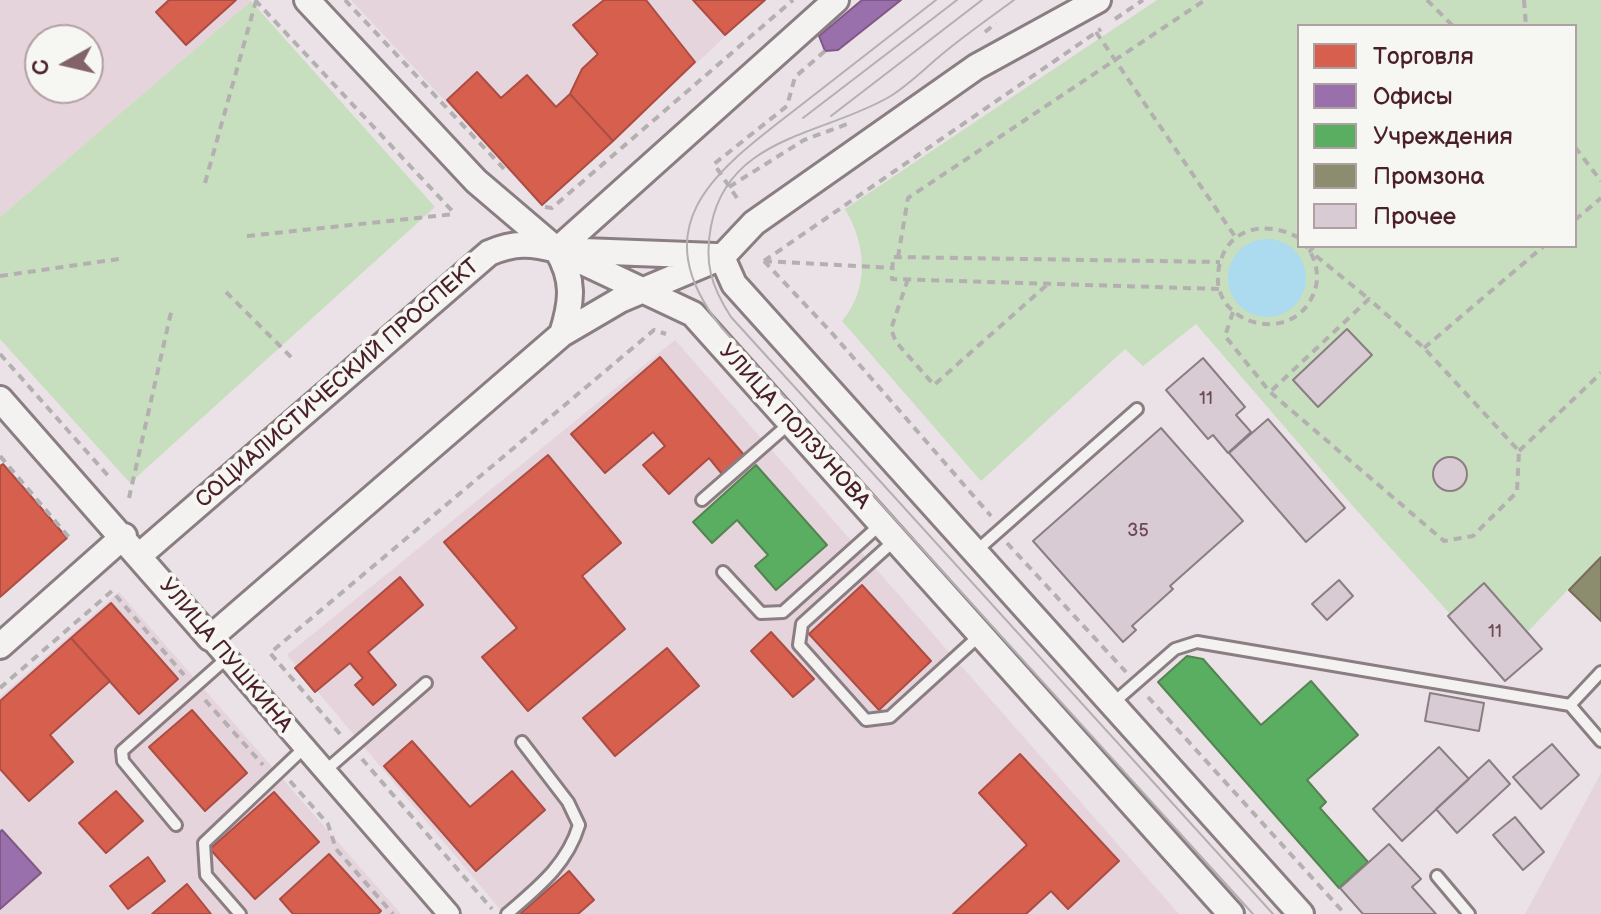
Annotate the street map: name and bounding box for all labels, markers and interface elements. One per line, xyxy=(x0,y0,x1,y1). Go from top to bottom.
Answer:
north arrow xyxy=(24,24,104,104)
legend xyxy=(1297,24,1577,248)
text: Торговля xyxy=(1373,42,1474,71)
text: С xyxy=(27,58,56,77)
text: Офисы xyxy=(1373,82,1453,111)
text: Учреждения xyxy=(1373,122,1513,151)
text: Промзона xyxy=(1373,162,1485,191)
text: Прочее xyxy=(1373,202,1456,231)
street label: СОЦИАЛИСТИЧЕСКИЙ ПРОСПЕКТ xyxy=(191,254,485,514)
street label: УЛИЦА ПОЛЗУНОВА xyxy=(713,339,875,515)
house number: 11 xyxy=(1199,388,1213,410)
house number: 35 xyxy=(1127,520,1149,542)
street label: УЛИЦА ПУШКИНА xyxy=(153,574,297,738)
house number: 11 xyxy=(1488,621,1502,643)

